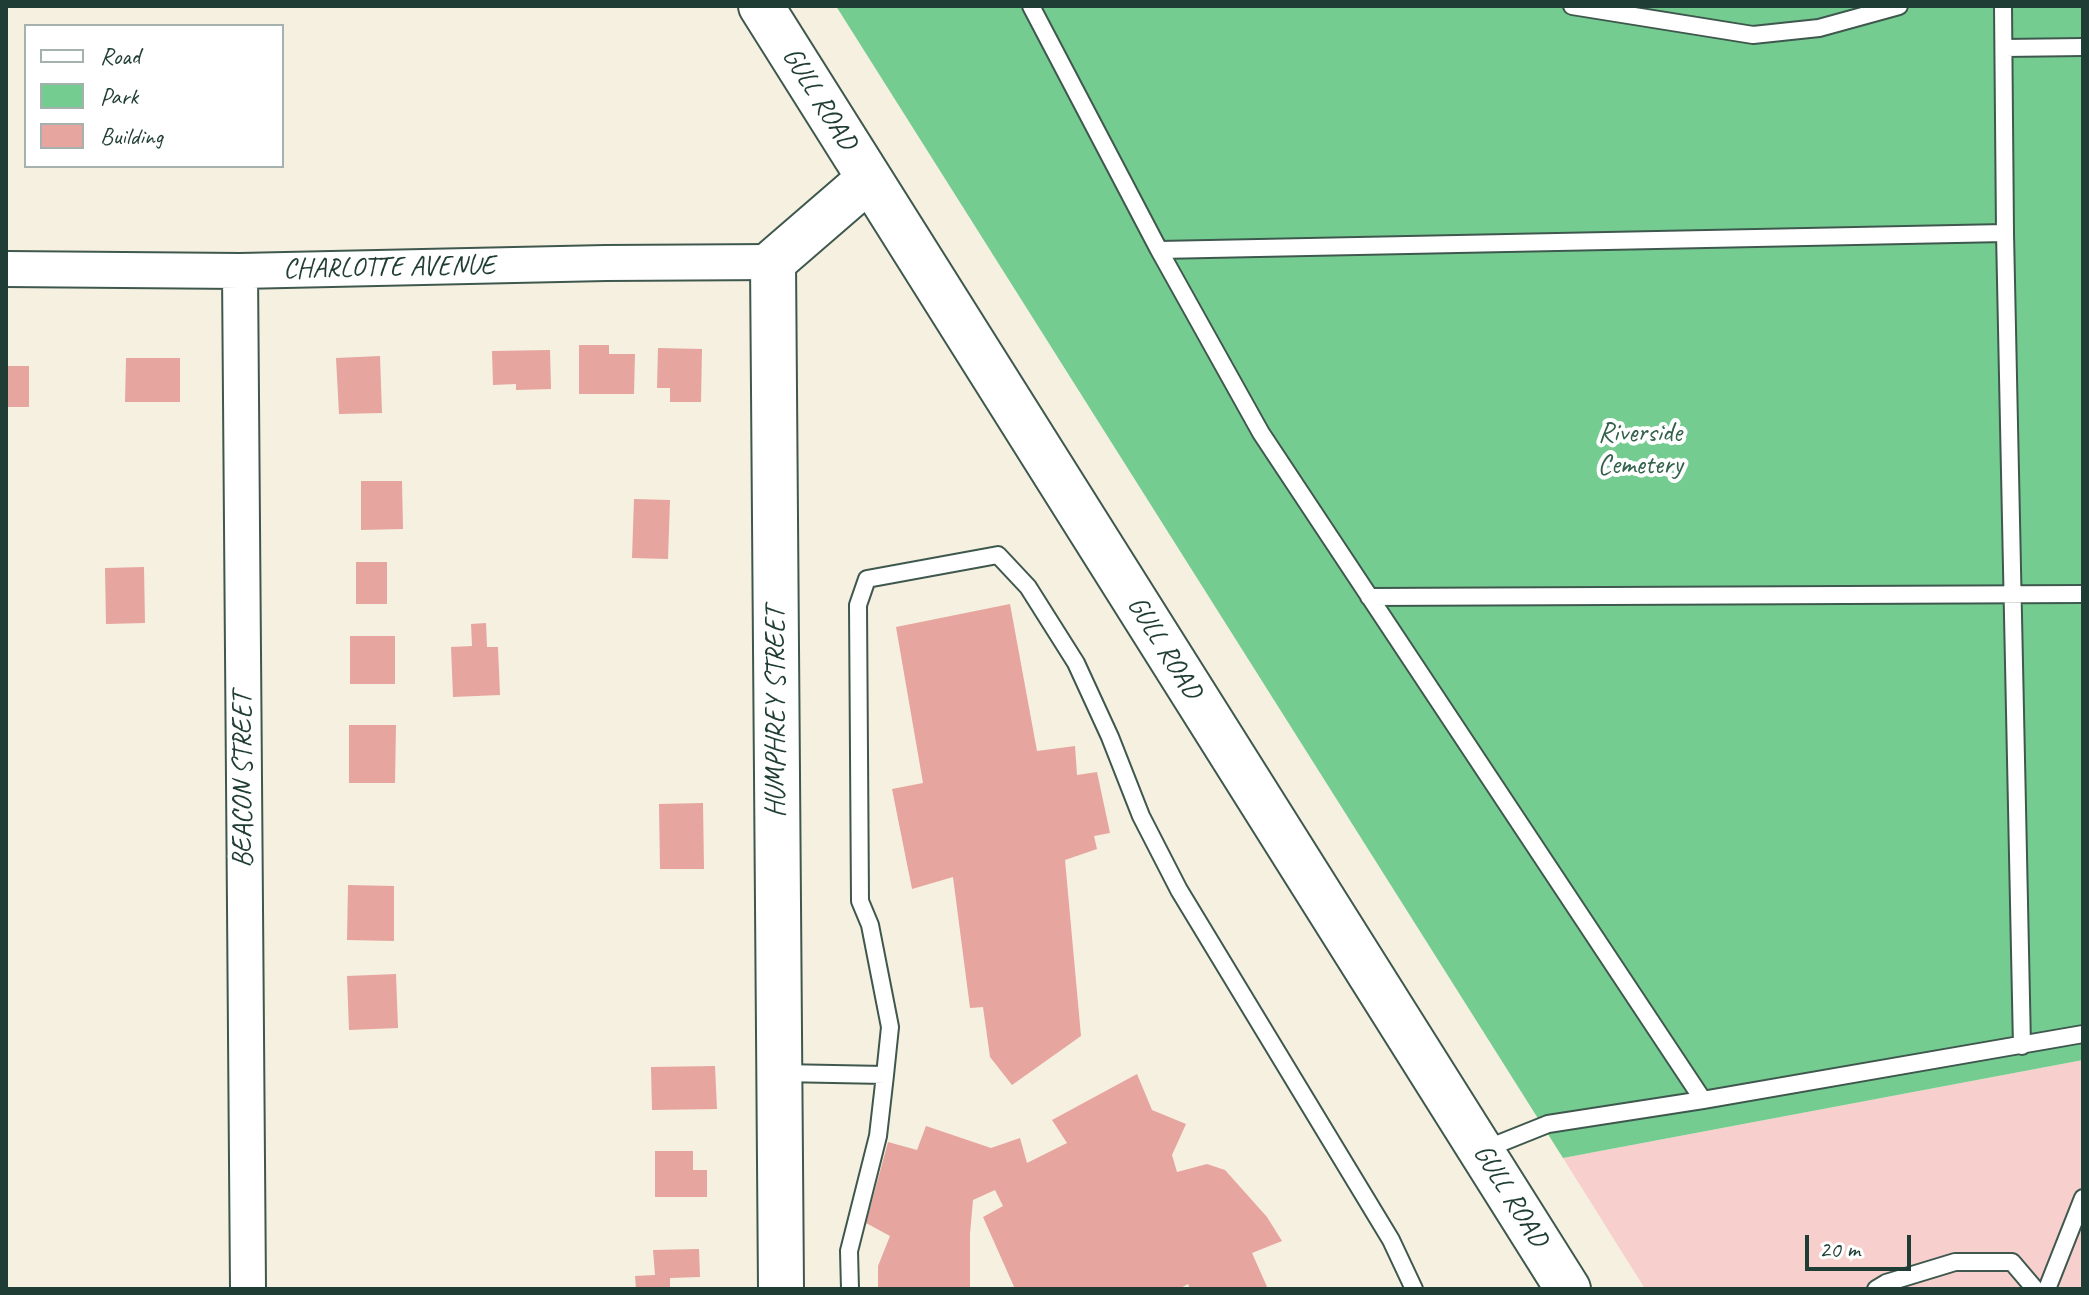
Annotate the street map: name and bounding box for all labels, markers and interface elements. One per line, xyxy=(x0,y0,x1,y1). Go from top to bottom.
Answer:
legend xyxy=(24,24,284,168)
text: Road xyxy=(100,41,140,71)
street label: GULL ROAD xyxy=(774,41,864,157)
text: Park xyxy=(100,81,138,111)
text: Building xyxy=(100,121,163,151)
street label: CHARLOTTE AVENUE xyxy=(283,249,495,287)
park label: Riverside Cemetery xyxy=(1597,417,1683,483)
street label: GULL ROAD xyxy=(1119,590,1209,706)
street label: HUMPHREY STREET xyxy=(760,607,794,817)
street label: BEACON STREET xyxy=(227,692,261,868)
street label: GULL ROAD xyxy=(1465,1138,1555,1254)
scale bar xyxy=(1809,1219,1915,1269)
text: 20 m xyxy=(1819,1234,1860,1264)

